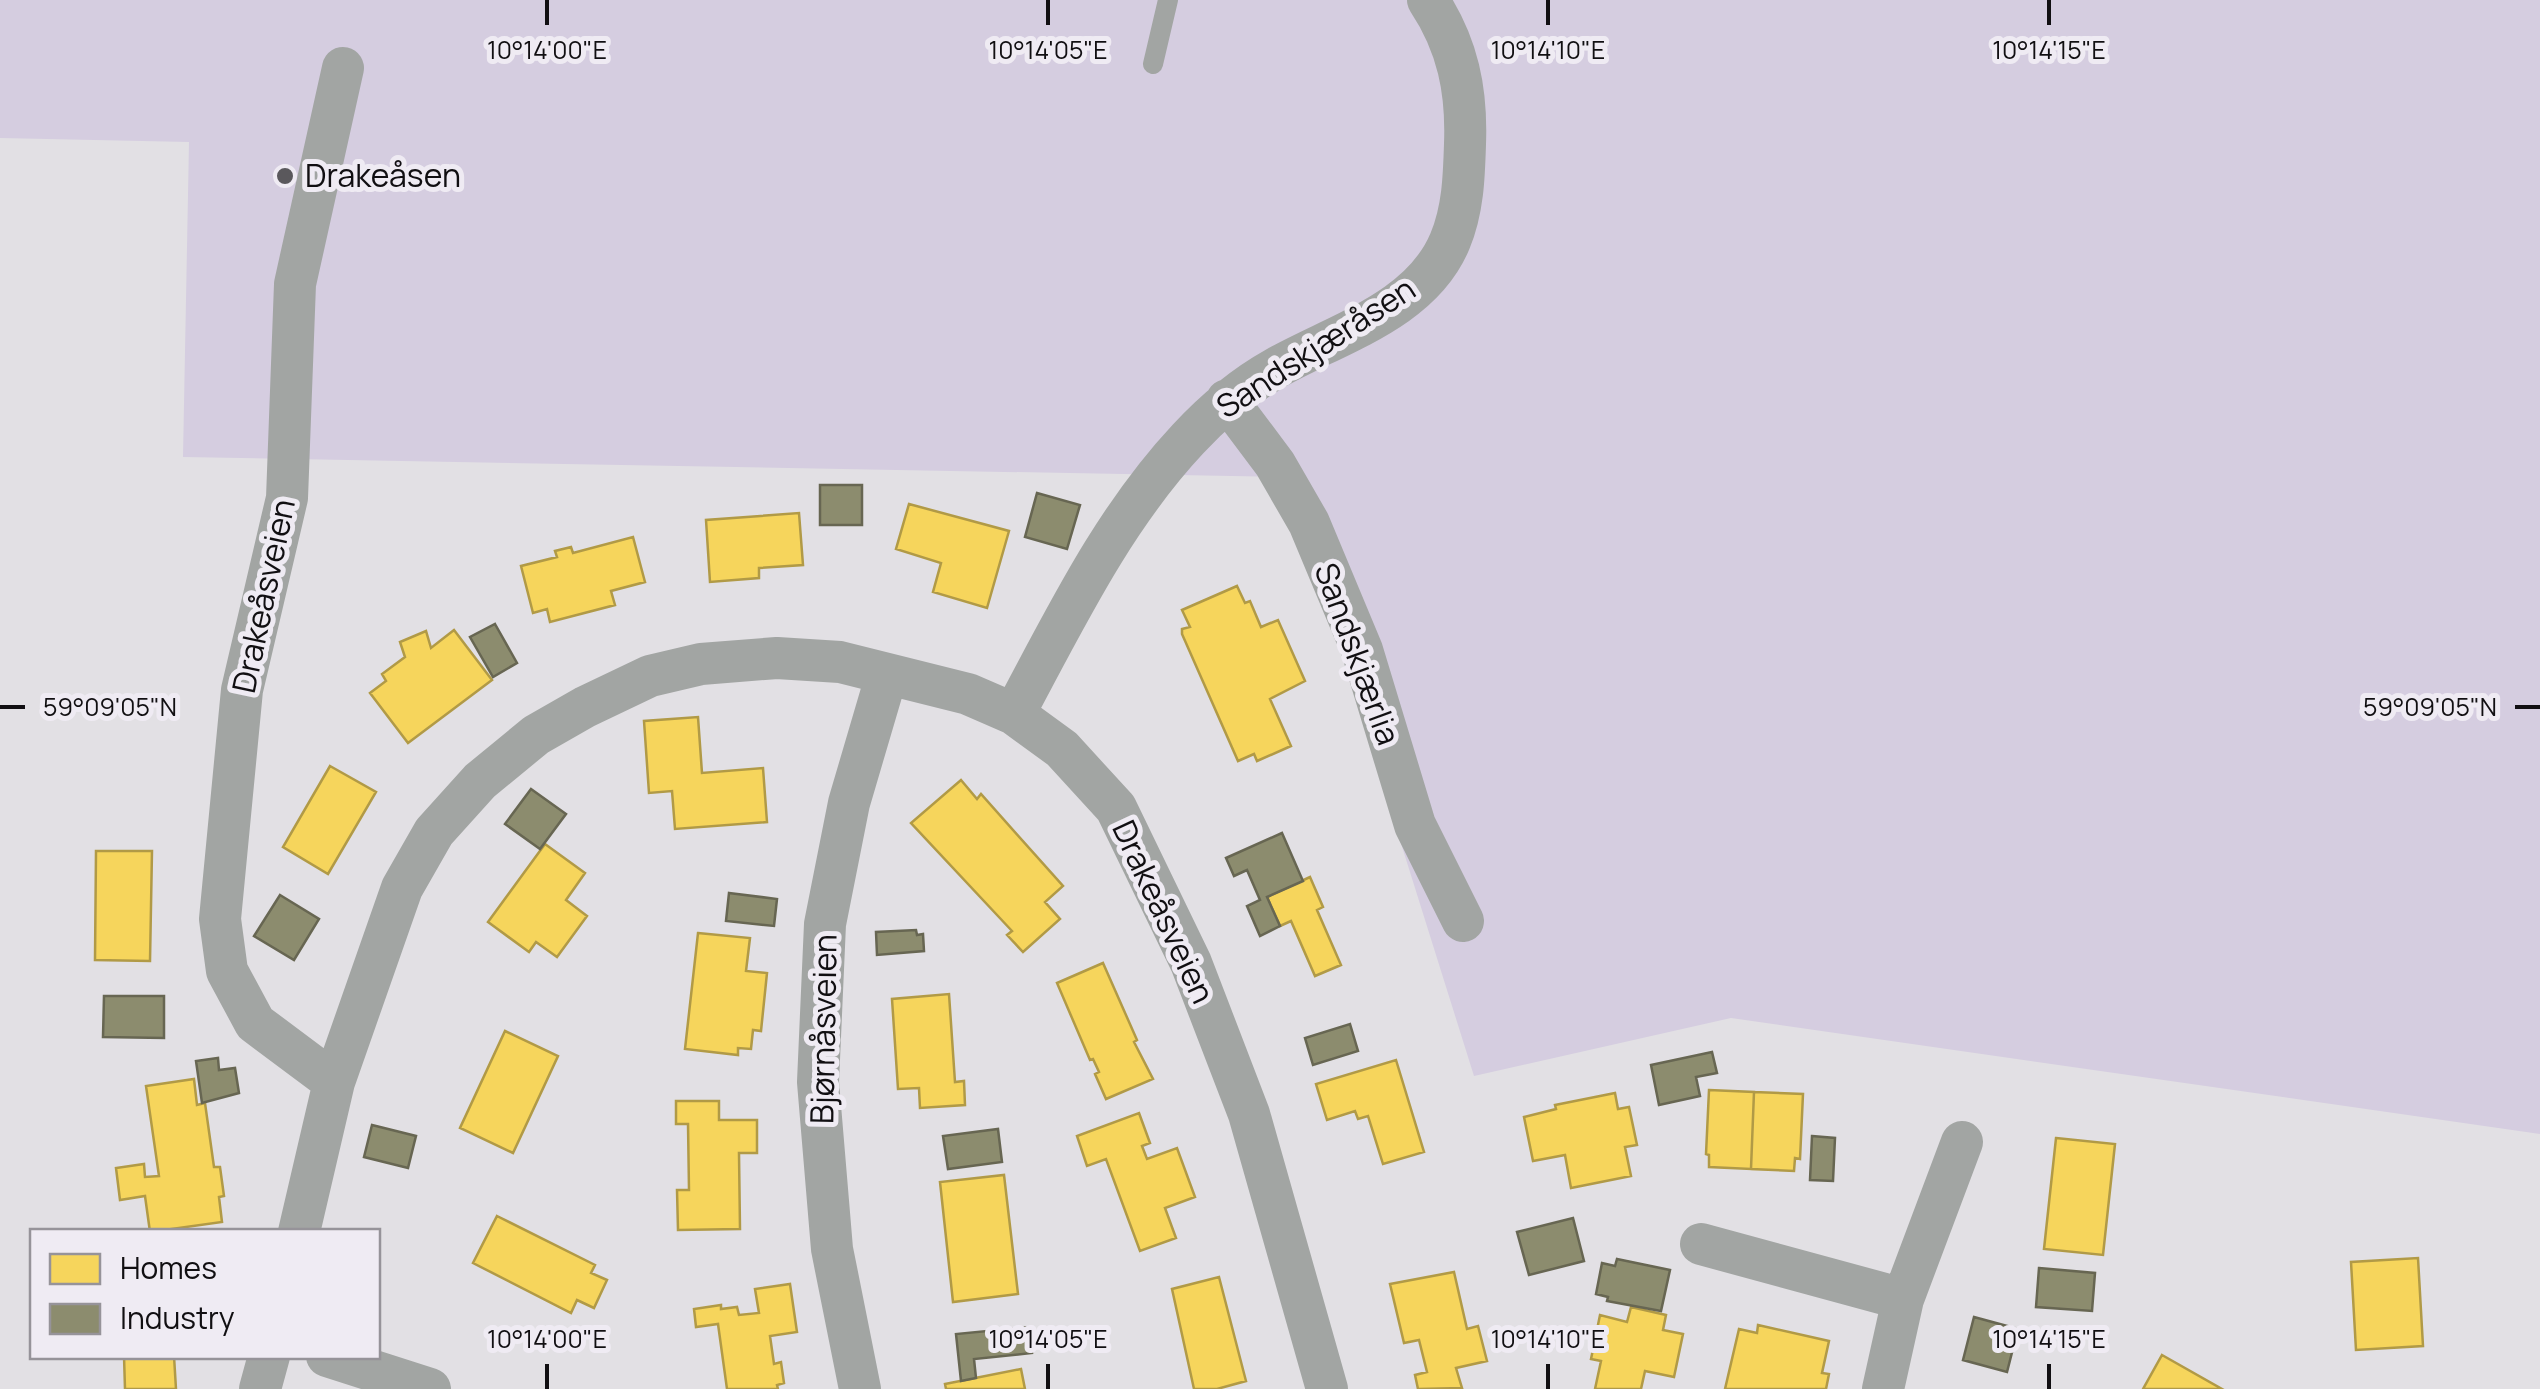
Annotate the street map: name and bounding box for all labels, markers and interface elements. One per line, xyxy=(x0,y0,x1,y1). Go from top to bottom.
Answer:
text: 10°14'00"E xyxy=(487,32,607,67)
text: 10°14'05"E xyxy=(988,32,1108,67)
text: 10°14'10"E xyxy=(1491,32,1605,67)
text: 10°14'15"E xyxy=(1992,32,2106,67)
place label: Drakeåsen xyxy=(305,153,461,197)
marker: Drakeåsen xyxy=(274,165,296,187)
street label: Sandskjæråsen xyxy=(1207,266,1423,428)
street label: Drakeåsveien xyxy=(221,495,305,697)
street label: Sandskjærlia xyxy=(1305,557,1411,751)
text: 59°09'05"N xyxy=(43,689,177,724)
text: 59°09'05"N xyxy=(2363,689,2497,724)
street label: Drakeåsveien xyxy=(1102,813,1225,1010)
street label: Bjørnåsveien xyxy=(799,934,847,1124)
legend xyxy=(30,1229,380,1359)
text: Homes xyxy=(120,1247,217,1288)
text: Industry xyxy=(120,1297,235,1338)
text: 10°14'00"E xyxy=(487,1321,607,1356)
text: 10°14'05"E xyxy=(988,1321,1108,1356)
text: 10°14'10"E xyxy=(1491,1321,1605,1356)
text: 10°14'15"E xyxy=(1992,1321,2106,1356)

